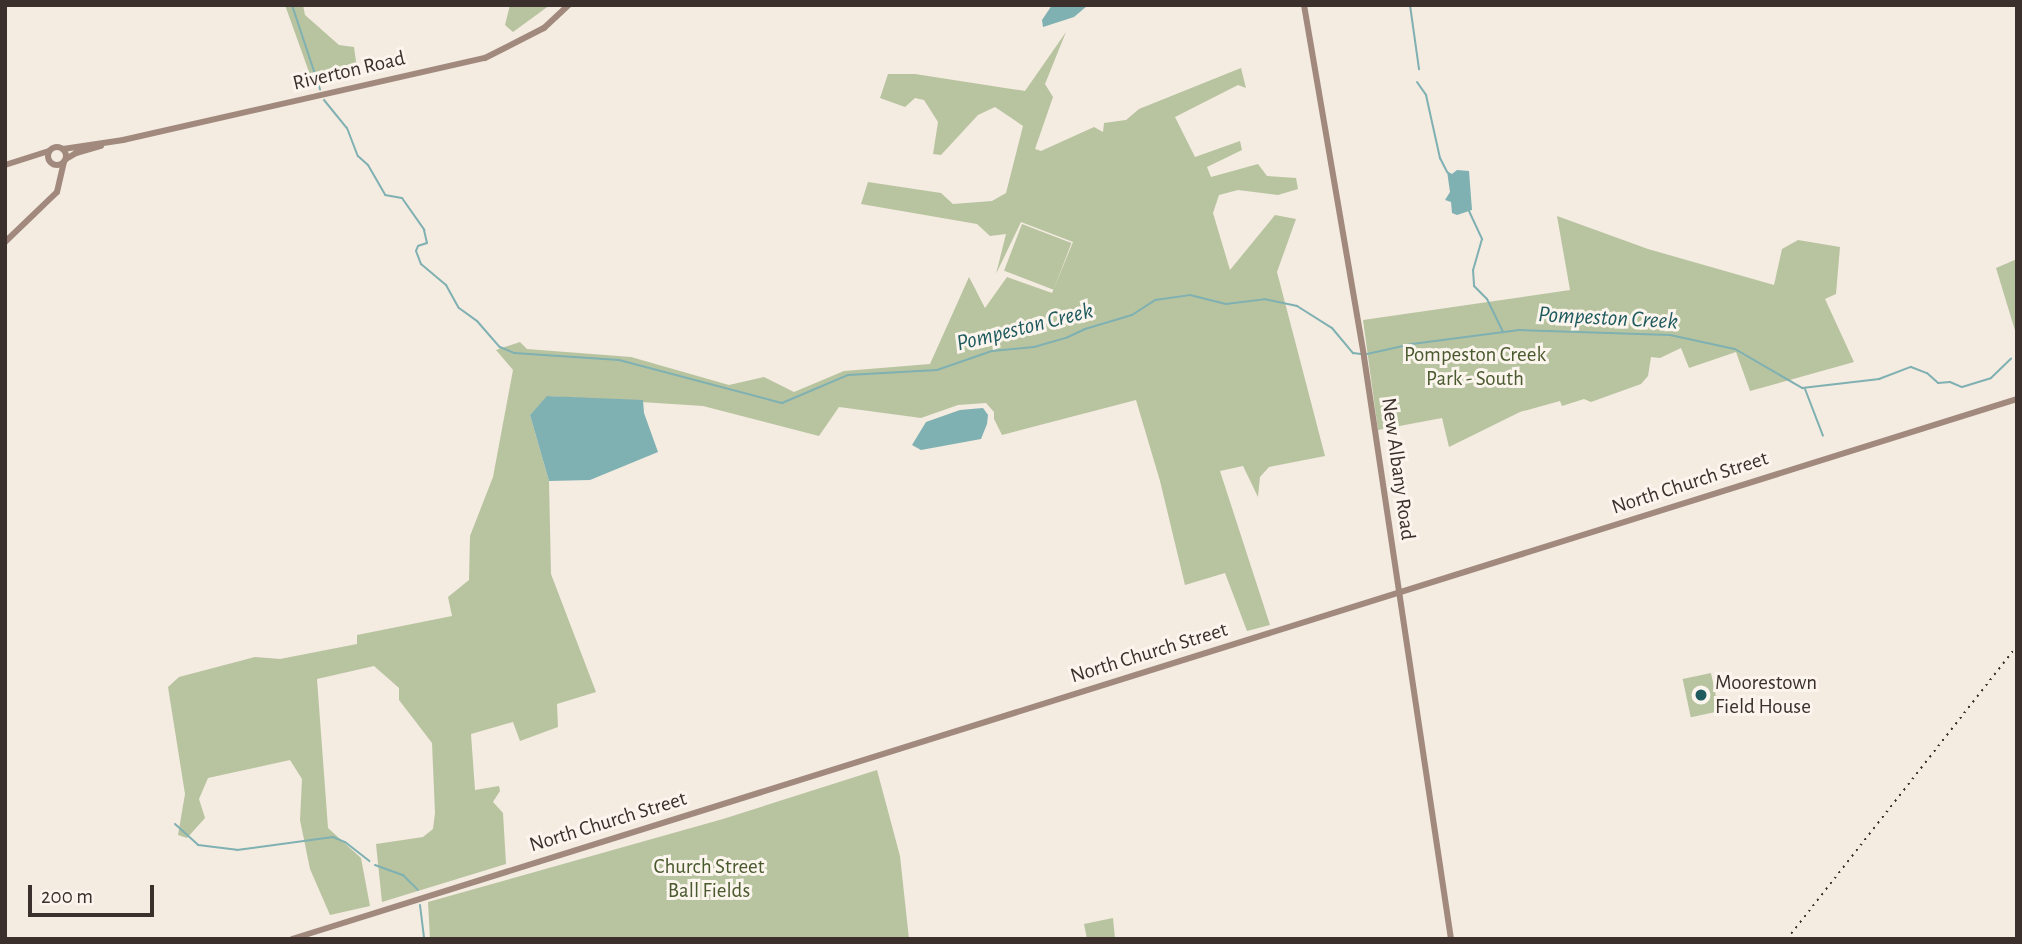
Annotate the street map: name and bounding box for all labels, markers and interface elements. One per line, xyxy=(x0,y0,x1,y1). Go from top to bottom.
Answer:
street label: Riverton Road xyxy=(290,46,408,96)
water label: Pompeston Creek xyxy=(954,298,1096,358)
water label: Pompeston Creek xyxy=(1537,302,1679,336)
park label: Pompeston Creek Park - South xyxy=(1404,342,1546,392)
street label: New Albany Road xyxy=(1376,396,1420,542)
street label: North Church Street xyxy=(1609,446,1771,520)
street label: North Church Street xyxy=(1067,617,1231,689)
place label: Moorestown Field House xyxy=(1715,670,1817,720)
marker: Moorestown Field House xyxy=(1693,687,1709,703)
street label: North Church Street xyxy=(526,786,690,858)
park label: Church Street Ball Fields xyxy=(653,854,765,904)
scale bar xyxy=(32,870,158,914)
text: 200 m xyxy=(41,886,93,907)

